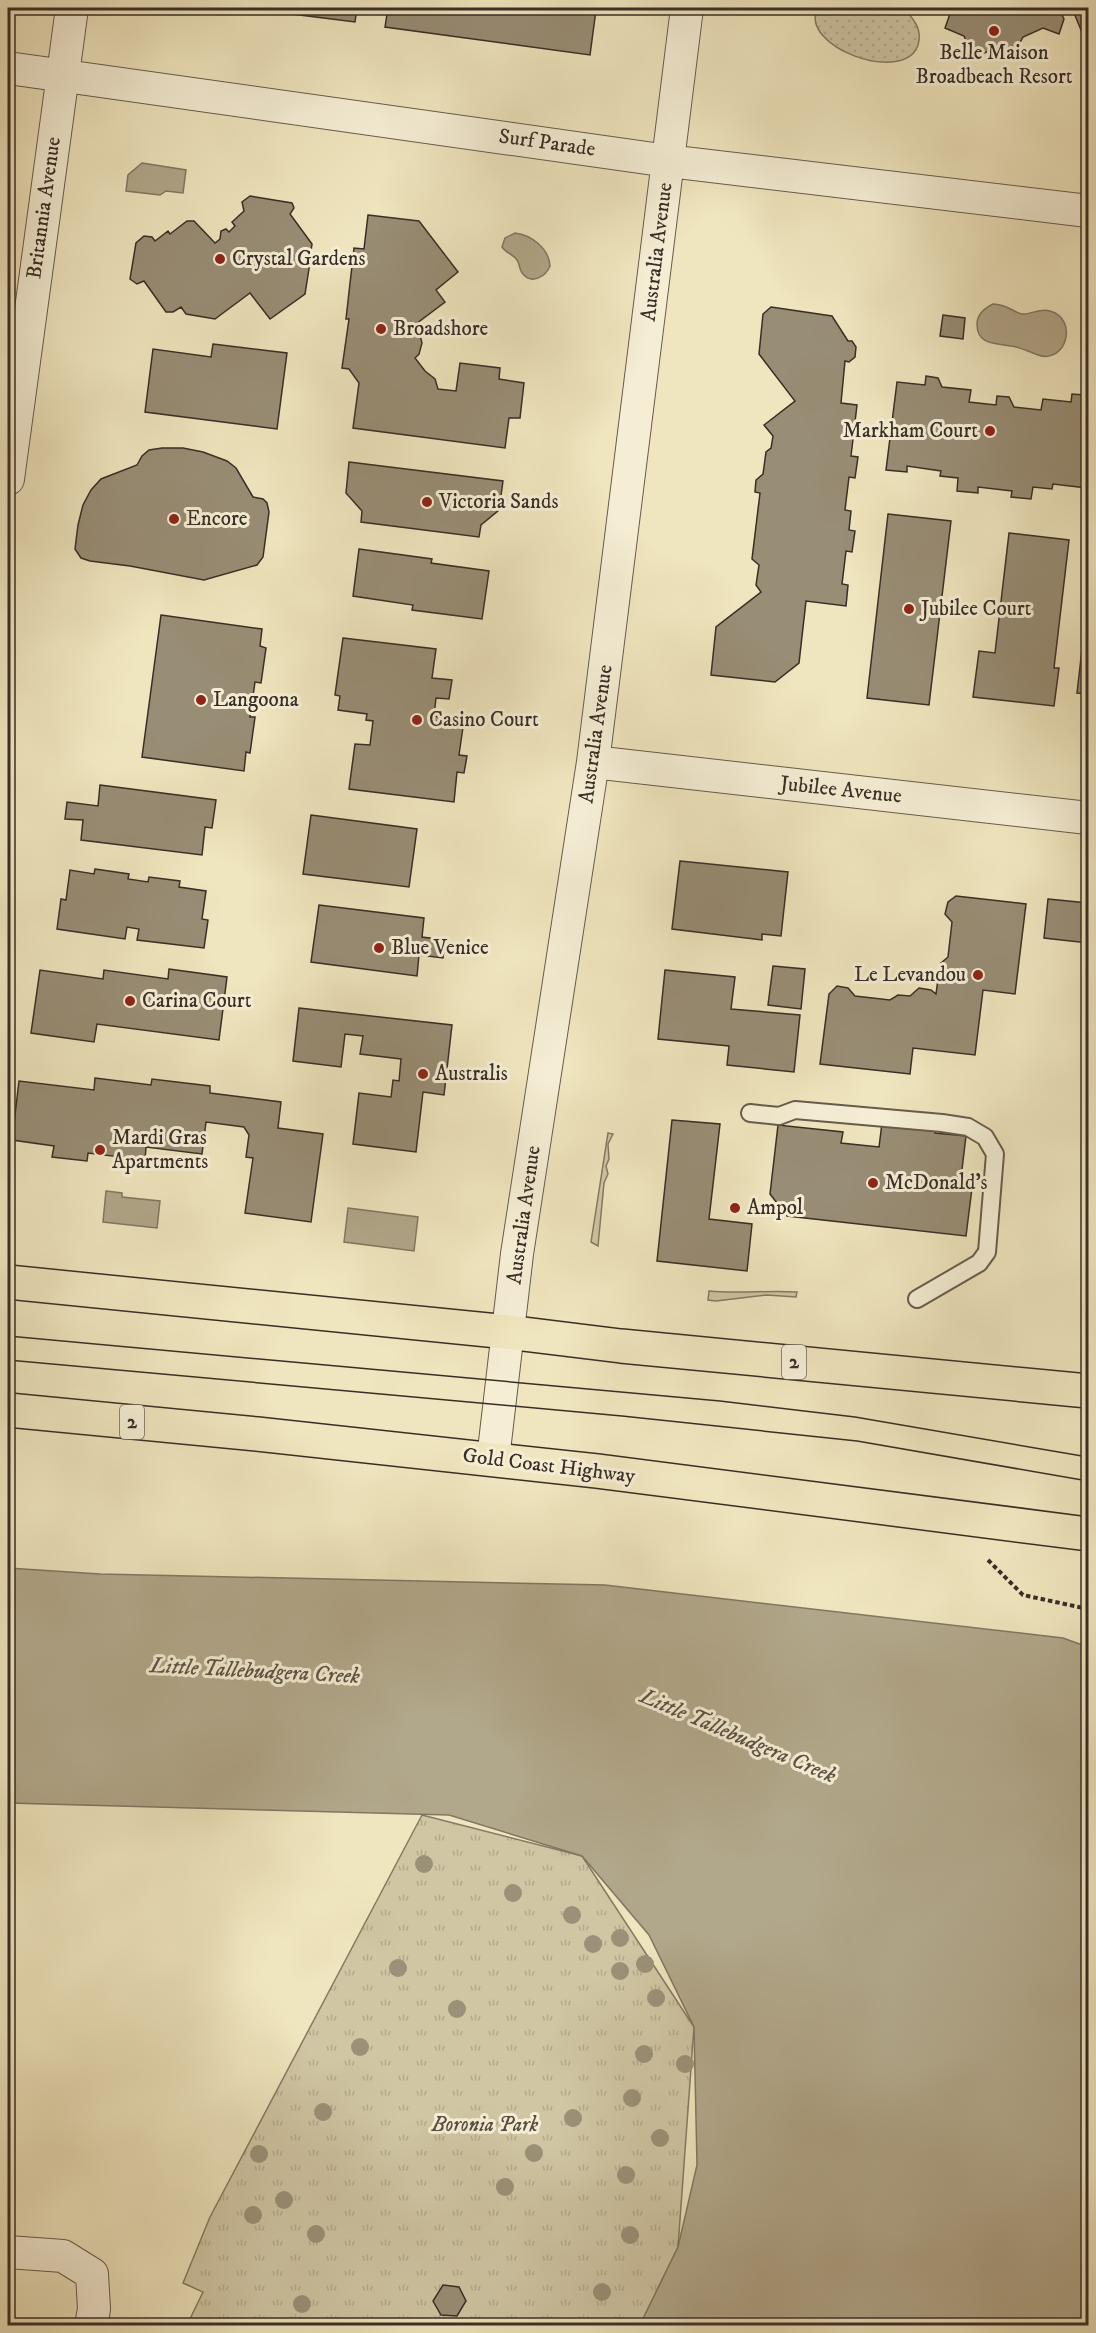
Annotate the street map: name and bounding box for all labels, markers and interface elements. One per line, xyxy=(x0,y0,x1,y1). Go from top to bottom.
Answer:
marker: Belle Maison Broadbeach Resort xyxy=(987,24,1001,38)
place label: Belle Maison Broadbeach Resort xyxy=(916,40,1073,90)
street label: Surf Parade xyxy=(497,123,597,163)
street label: Britannia Avenue xyxy=(21,135,67,281)
street label: Australia Avenue xyxy=(636,181,678,323)
place label: Crystal Gardens xyxy=(232,246,366,272)
marker: Crystal Gardens xyxy=(213,252,227,266)
place label: Broadshore xyxy=(393,316,489,342)
marker: Broadshore xyxy=(374,322,388,336)
place label: Markham Court xyxy=(843,418,978,444)
marker: Markham Court xyxy=(983,424,997,438)
place label: Victoria Sands xyxy=(438,489,558,515)
marker: Victoria Sands xyxy=(420,495,434,509)
place label: Encore xyxy=(186,506,248,532)
marker: Encore xyxy=(167,512,181,526)
place label: Jubilee Court xyxy=(919,596,1032,622)
marker: Jubilee Court xyxy=(902,602,916,616)
street label: Australia Avenue xyxy=(573,663,619,805)
place label: Langoona xyxy=(213,687,299,713)
marker: Langoona xyxy=(194,693,208,707)
place label: Casino Court xyxy=(429,707,539,733)
marker: Casino Court xyxy=(410,713,424,727)
street label: Jubilee Avenue xyxy=(777,770,903,809)
place label: Blue Venice xyxy=(391,935,489,961)
marker: Blue Venice xyxy=(372,941,386,955)
place label: Le Levandou xyxy=(854,962,966,988)
marker: Le Levandou xyxy=(971,968,985,982)
place label: Carina Court xyxy=(142,988,252,1014)
marker: Carina Court xyxy=(123,994,137,1008)
place label: Australis xyxy=(435,1061,508,1087)
marker: Australis xyxy=(416,1067,430,1081)
place label: Mardi Gras Apartments xyxy=(112,1125,208,1175)
marker: Mardi Gras Apartments xyxy=(93,1143,107,1157)
street label: Australia Avenue xyxy=(501,1144,547,1286)
place label: McDonald's xyxy=(885,1170,988,1196)
marker: McDonald's xyxy=(866,1176,880,1190)
place label: Ampol xyxy=(747,1195,804,1221)
marker: Ampol xyxy=(728,1201,742,1215)
road number: 2 xyxy=(782,1345,806,1379)
road number: 2 xyxy=(120,1405,144,1439)
street label: Gold Coast Highway xyxy=(461,1443,638,1490)
water label: Little Tallebudgera Creek xyxy=(147,1652,361,1690)
water label: Little Tallebudgera Creek xyxy=(634,1682,841,1790)
park label: Boronia Park xyxy=(431,2112,539,2138)

